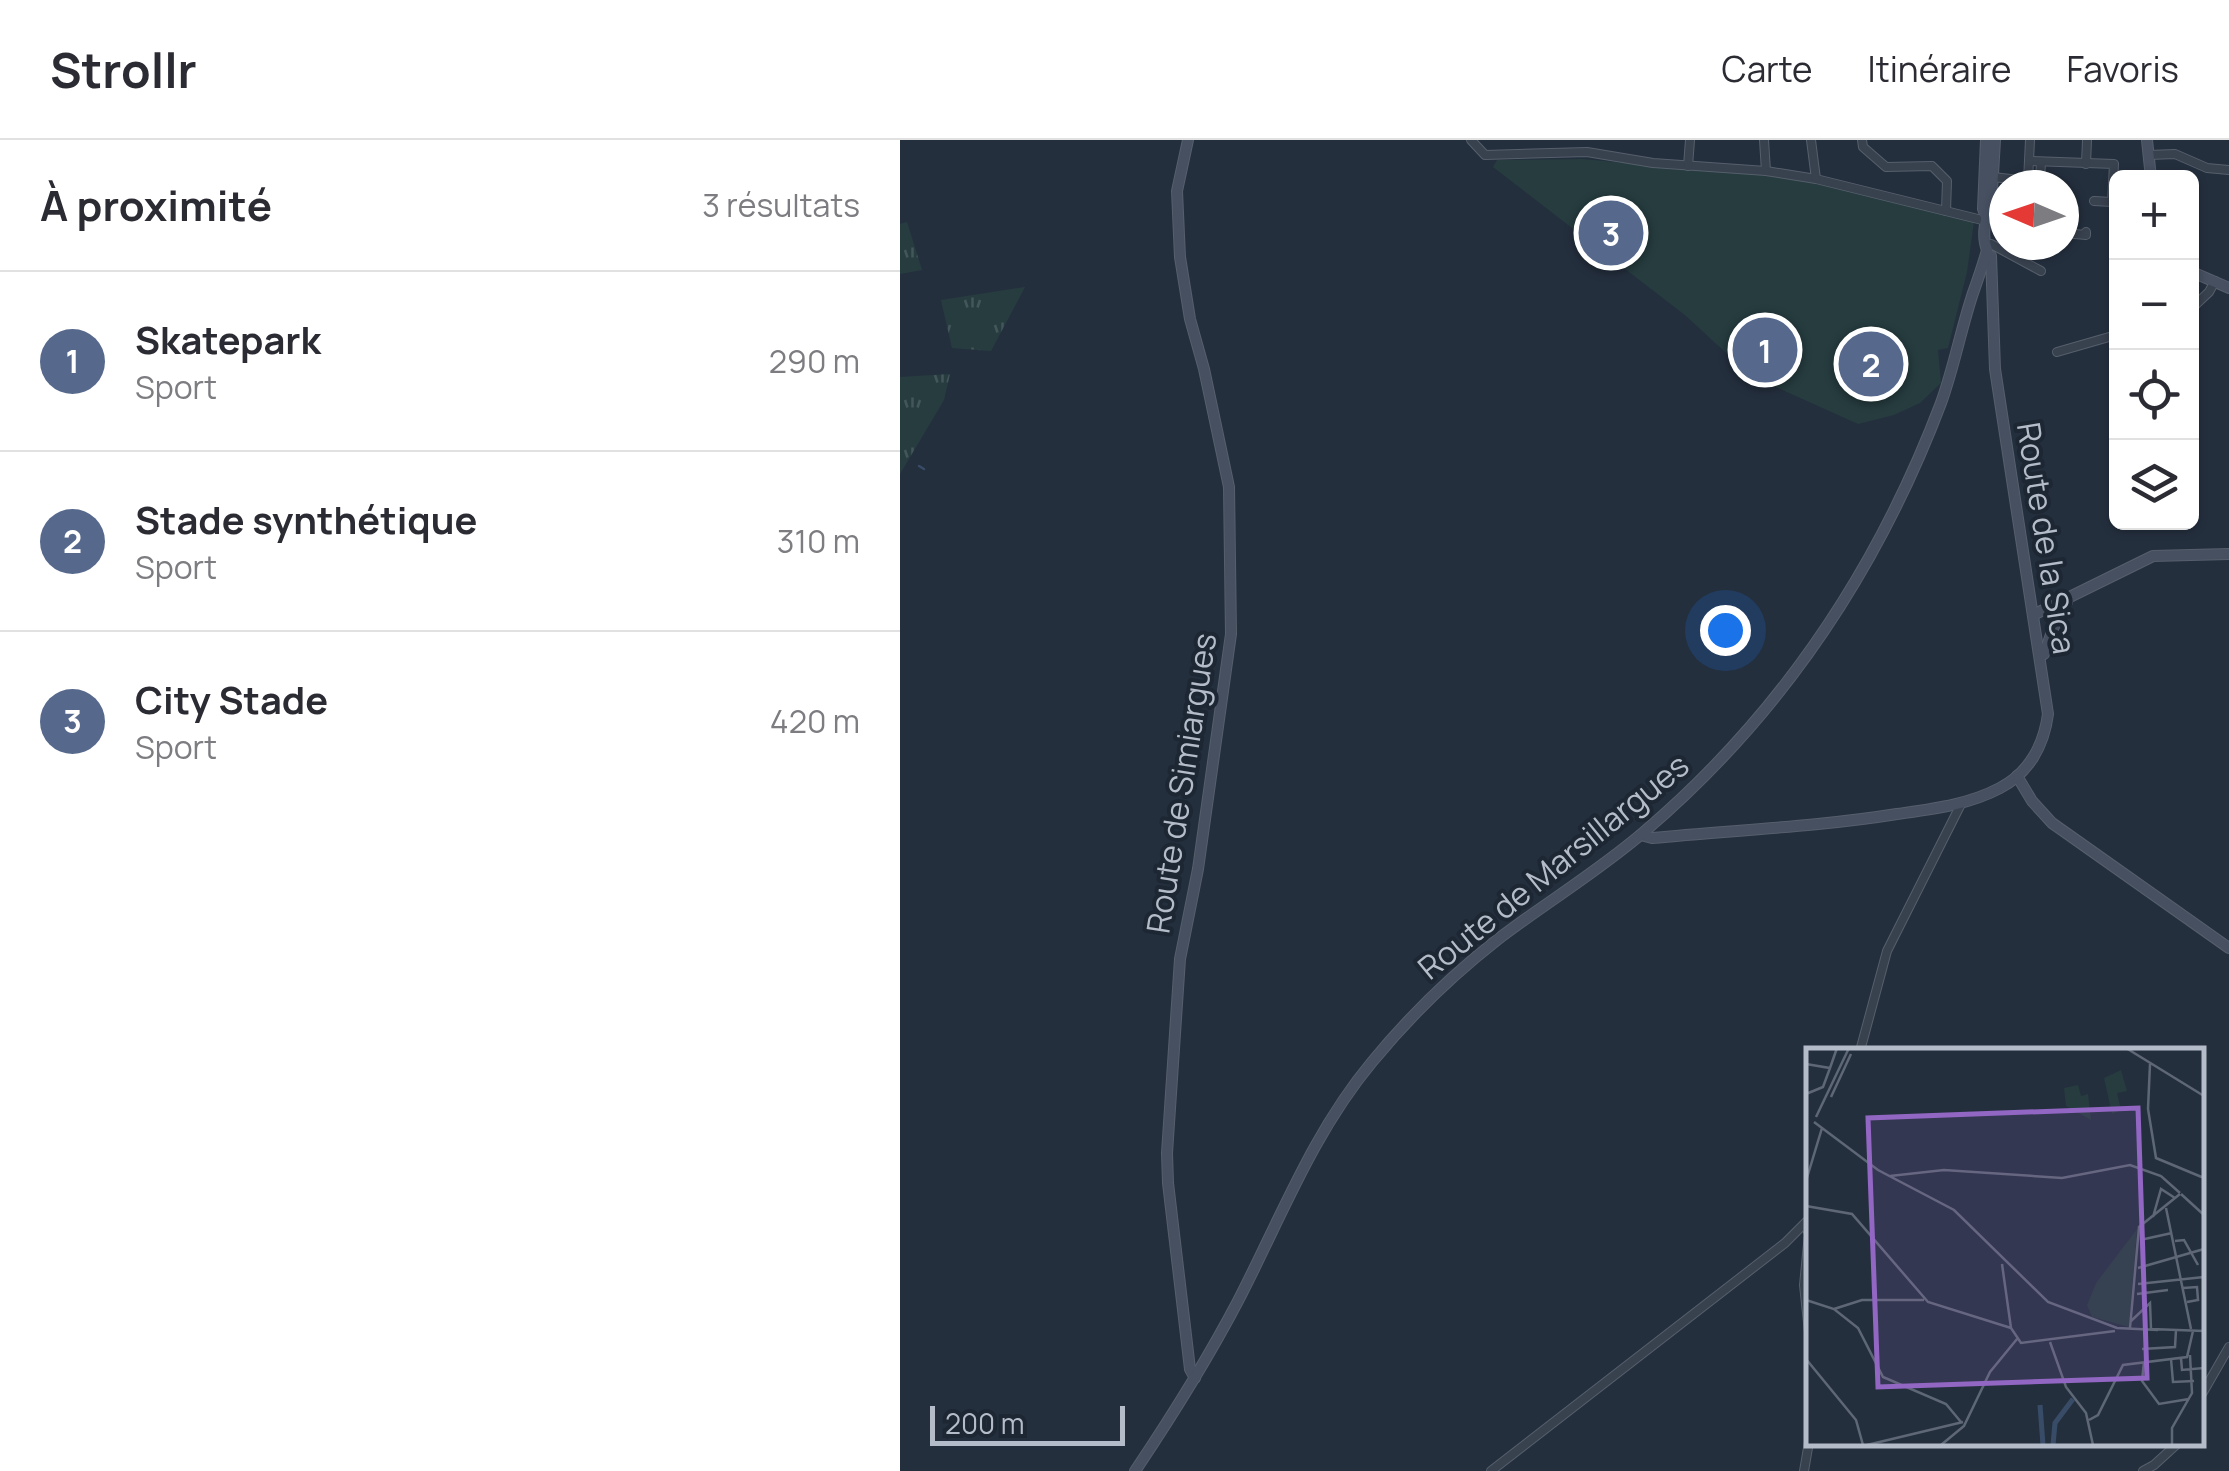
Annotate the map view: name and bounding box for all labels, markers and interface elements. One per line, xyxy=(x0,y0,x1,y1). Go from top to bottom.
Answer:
text: Strollr xyxy=(50,37,197,102)
text: Carte xyxy=(1722,45,1813,93)
text: Itinéraire xyxy=(1868,45,2011,93)
text: Favoris xyxy=(2066,45,2179,93)
north arrow xyxy=(1989,170,2079,260)
map controls xyxy=(2109,170,2199,530)
button: + xyxy=(2109,170,2199,260)
text: À proximité xyxy=(40,176,272,234)
text: 3 résultats xyxy=(702,183,860,227)
pin: 3 xyxy=(1578,196,1644,270)
button: − xyxy=(2109,260,2199,350)
pin: 1 xyxy=(1732,312,1798,388)
text: Skatepark xyxy=(135,313,321,365)
pin: 2 xyxy=(1838,326,1904,402)
text: 1 xyxy=(65,339,80,383)
text: 290 m xyxy=(769,339,860,383)
button: locate xyxy=(2109,350,2199,440)
text: Sport xyxy=(135,365,217,409)
street label: Route de la Sica xyxy=(2007,419,2087,657)
button: layers xyxy=(2109,440,2199,530)
text: Stade synthétique xyxy=(135,493,477,545)
text: 2 xyxy=(63,519,82,563)
text: 310 m xyxy=(777,519,860,563)
text: Sport xyxy=(135,545,217,589)
your location xyxy=(1700,605,1751,656)
street label: Route de Simiargues xyxy=(1136,630,1226,936)
text: City Stade xyxy=(135,673,328,725)
text: 3 xyxy=(63,699,82,743)
text: 420 m xyxy=(770,699,860,743)
text: Sport xyxy=(135,725,217,769)
street label: Route de Marsillargues xyxy=(1408,743,1698,989)
inset map xyxy=(1806,1048,2204,1446)
scale bar xyxy=(930,1401,1125,1446)
text: 200 m xyxy=(945,1404,1024,1442)

